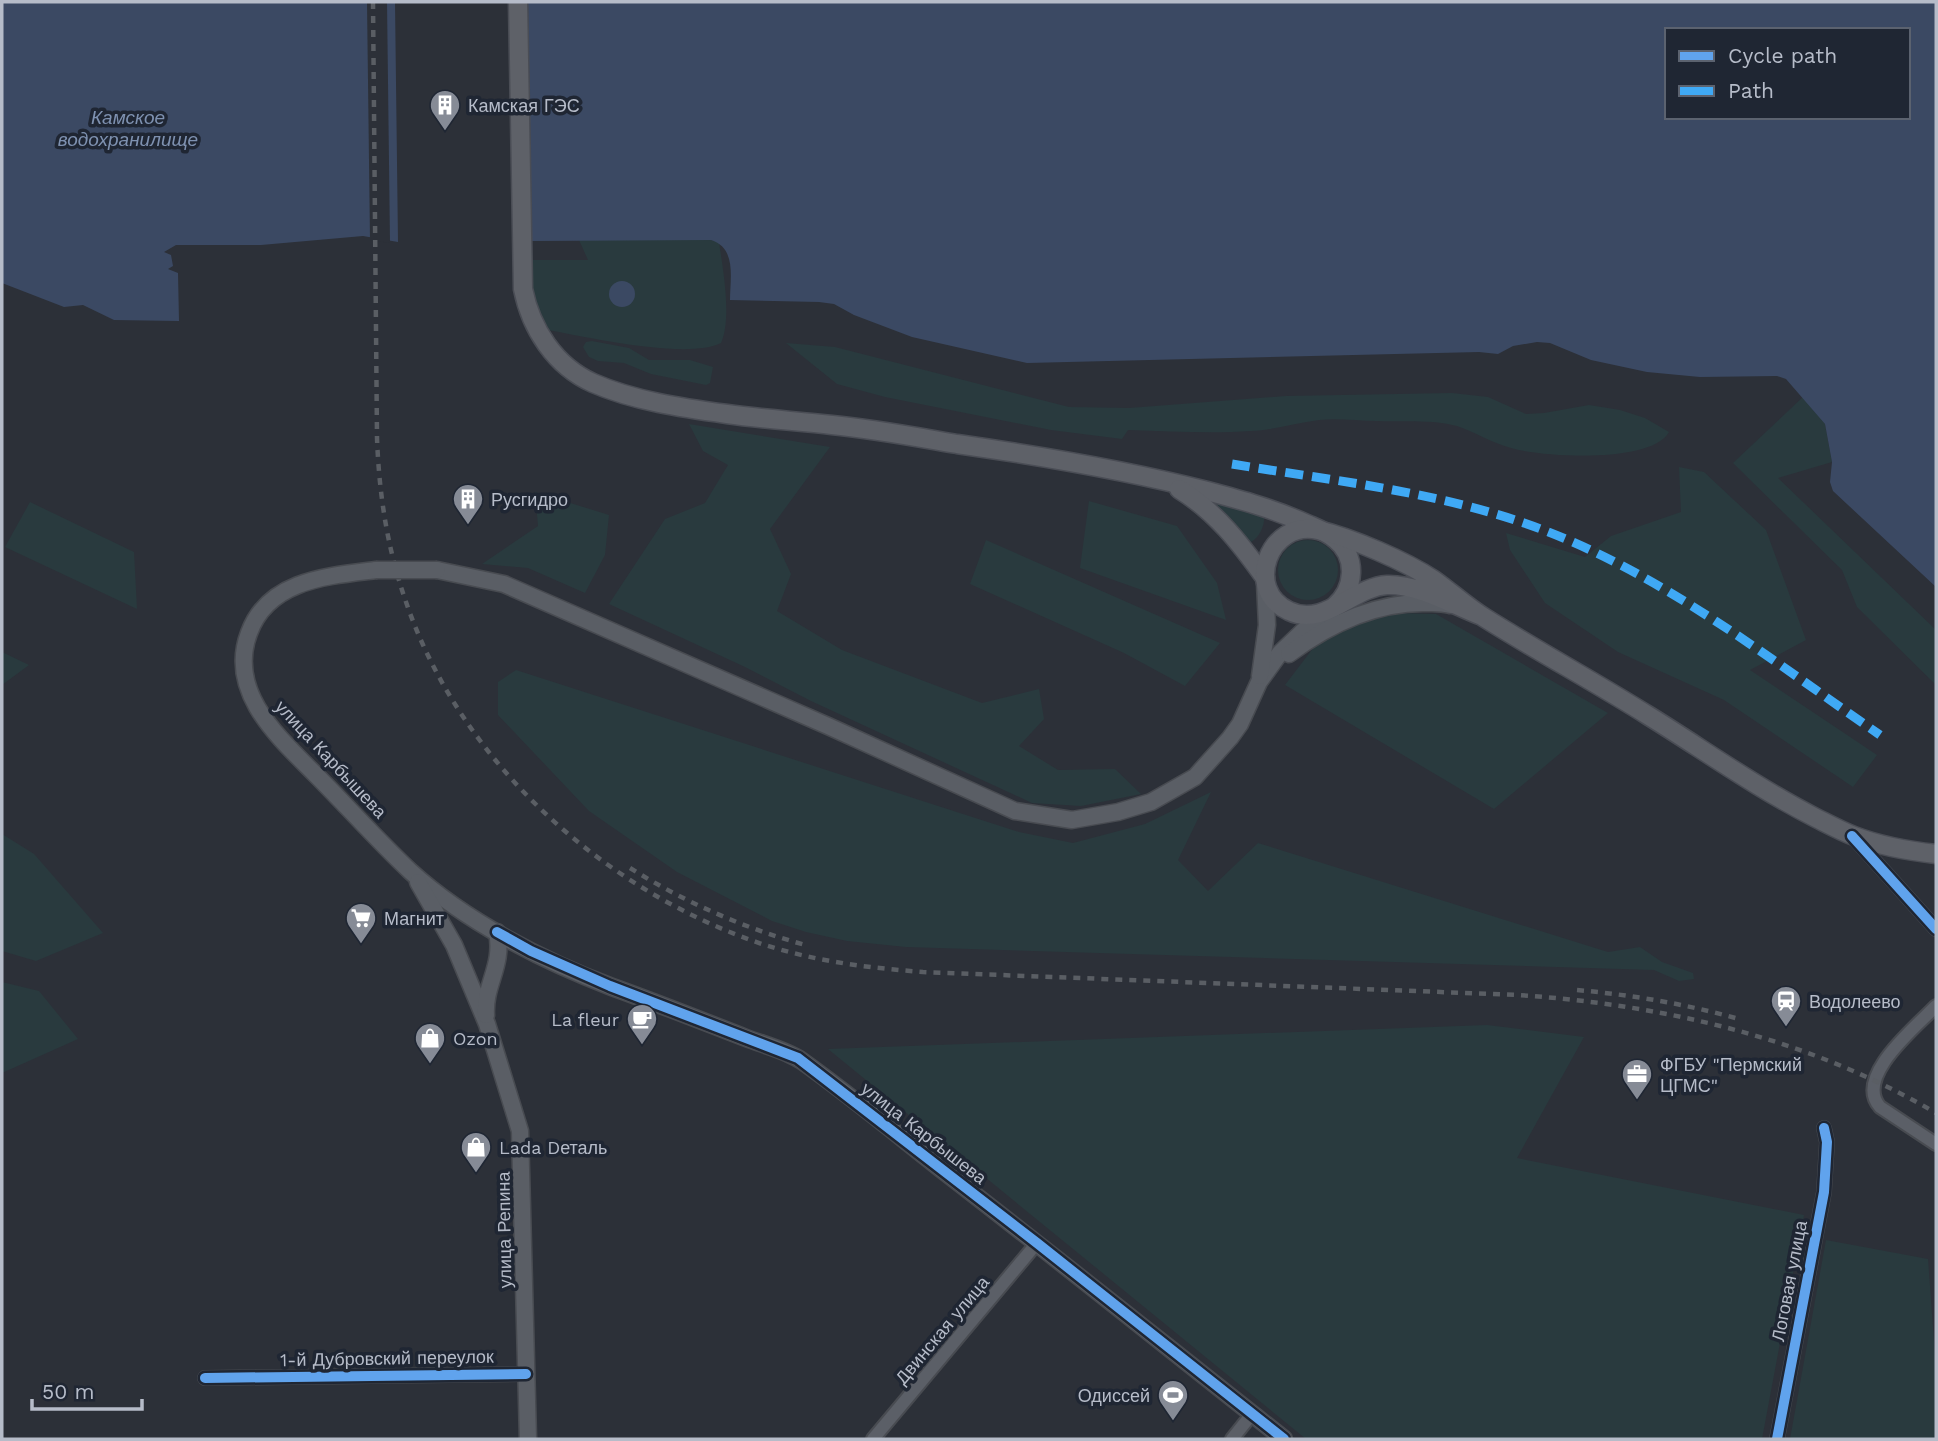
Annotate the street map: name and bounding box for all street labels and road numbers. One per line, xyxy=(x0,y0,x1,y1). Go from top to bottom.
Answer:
street label: улица Карбышева xyxy=(271,696,392,823)
street label: улица Карбышева xyxy=(857,1078,992,1189)
street label: улица Репина xyxy=(492,1171,516,1288)
street label: Логовая улица xyxy=(1767,1218,1811,1343)
street label: Двинская улица xyxy=(891,1271,994,1388)
street label: 1-й Дубровский переулок xyxy=(280,1346,494,1370)

